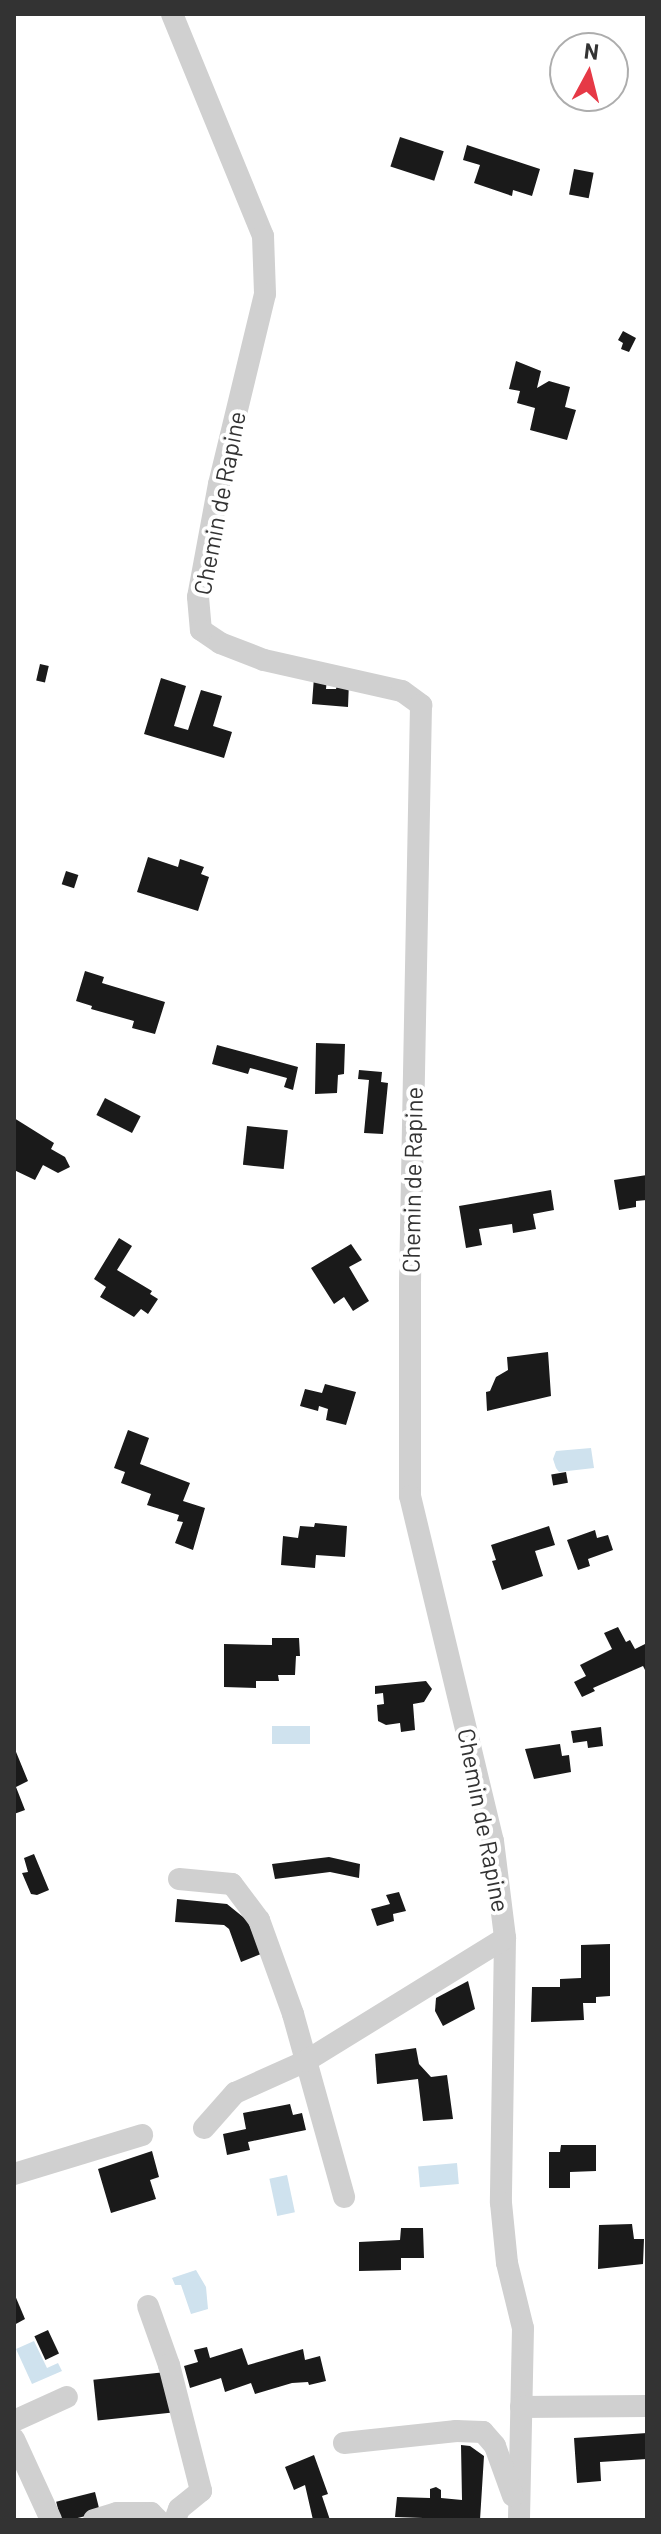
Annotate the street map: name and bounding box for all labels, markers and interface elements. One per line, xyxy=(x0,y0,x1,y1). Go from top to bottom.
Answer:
north arrow xyxy=(549,32,629,112)
text: N xyxy=(583,36,601,64)
street label: Chemin de Rapine xyxy=(187,409,251,597)
street label: Chemin de Rapine xyxy=(396,1087,428,1273)
street label: Chemin de Rapine xyxy=(452,1726,516,1914)

